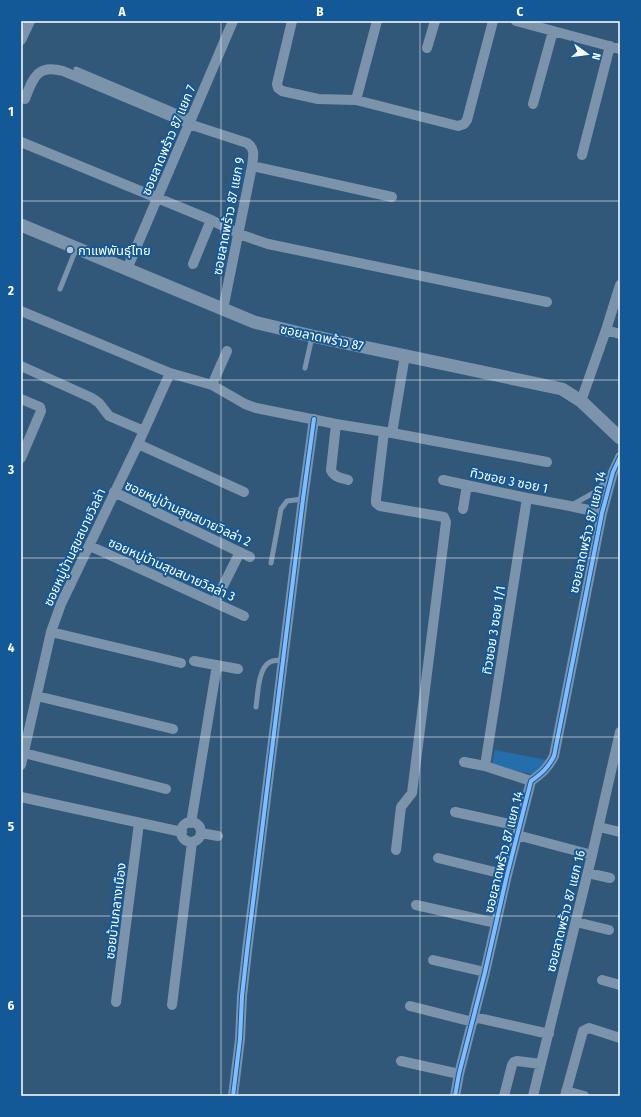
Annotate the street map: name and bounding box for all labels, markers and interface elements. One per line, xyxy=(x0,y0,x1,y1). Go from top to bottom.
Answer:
text: A xyxy=(117,4,126,19)
text: B xyxy=(316,4,324,19)
text: C xyxy=(517,4,524,19)
north arrow xyxy=(567,34,607,74)
text: N xyxy=(589,52,603,61)
street label: ซอยลาดพร้าว 87 แยก 7 xyxy=(138,83,199,198)
text: 1 xyxy=(8,104,14,119)
street label: ซอยลาดพร้าว 87 แยก 9 xyxy=(210,156,247,276)
place label: กาแฟพันธ์ุไทย xyxy=(78,243,151,258)
marker: กาแฟพันธ์ุไทย xyxy=(65,245,75,255)
text: 2 xyxy=(7,283,14,298)
street label: ซอยลาดพร้าว 87 xyxy=(279,321,365,354)
text: 3 xyxy=(7,462,14,477)
street label: ทิวซอย 3 ซอย 1 xyxy=(469,465,549,496)
street label: ซอยลาดพร้าว 87 แยก 14 xyxy=(566,470,609,595)
street label: ซอยหมู่บ้านสุขสบายวิลล่า 2 xyxy=(122,478,253,549)
street label: ซอยหมู่บ้านสุขสบายวิลล่า xyxy=(41,486,108,609)
street label: ซอยหมู่บ้านสุขสบายวิลล่า 3 xyxy=(106,535,238,604)
street label: ทิวซอย 3 ซอย 1/1 xyxy=(479,585,508,676)
text: 4 xyxy=(8,640,15,655)
street label: ซอยลาดพร้าว 87 แยก 14 xyxy=(481,790,526,914)
text: 5 xyxy=(8,819,14,834)
street label: ซอยลาดพร้าว 87 แยก 16 xyxy=(543,849,588,974)
street label: ซอยบ้านกลางเมือง xyxy=(102,862,129,960)
text: 6 xyxy=(8,998,15,1013)

